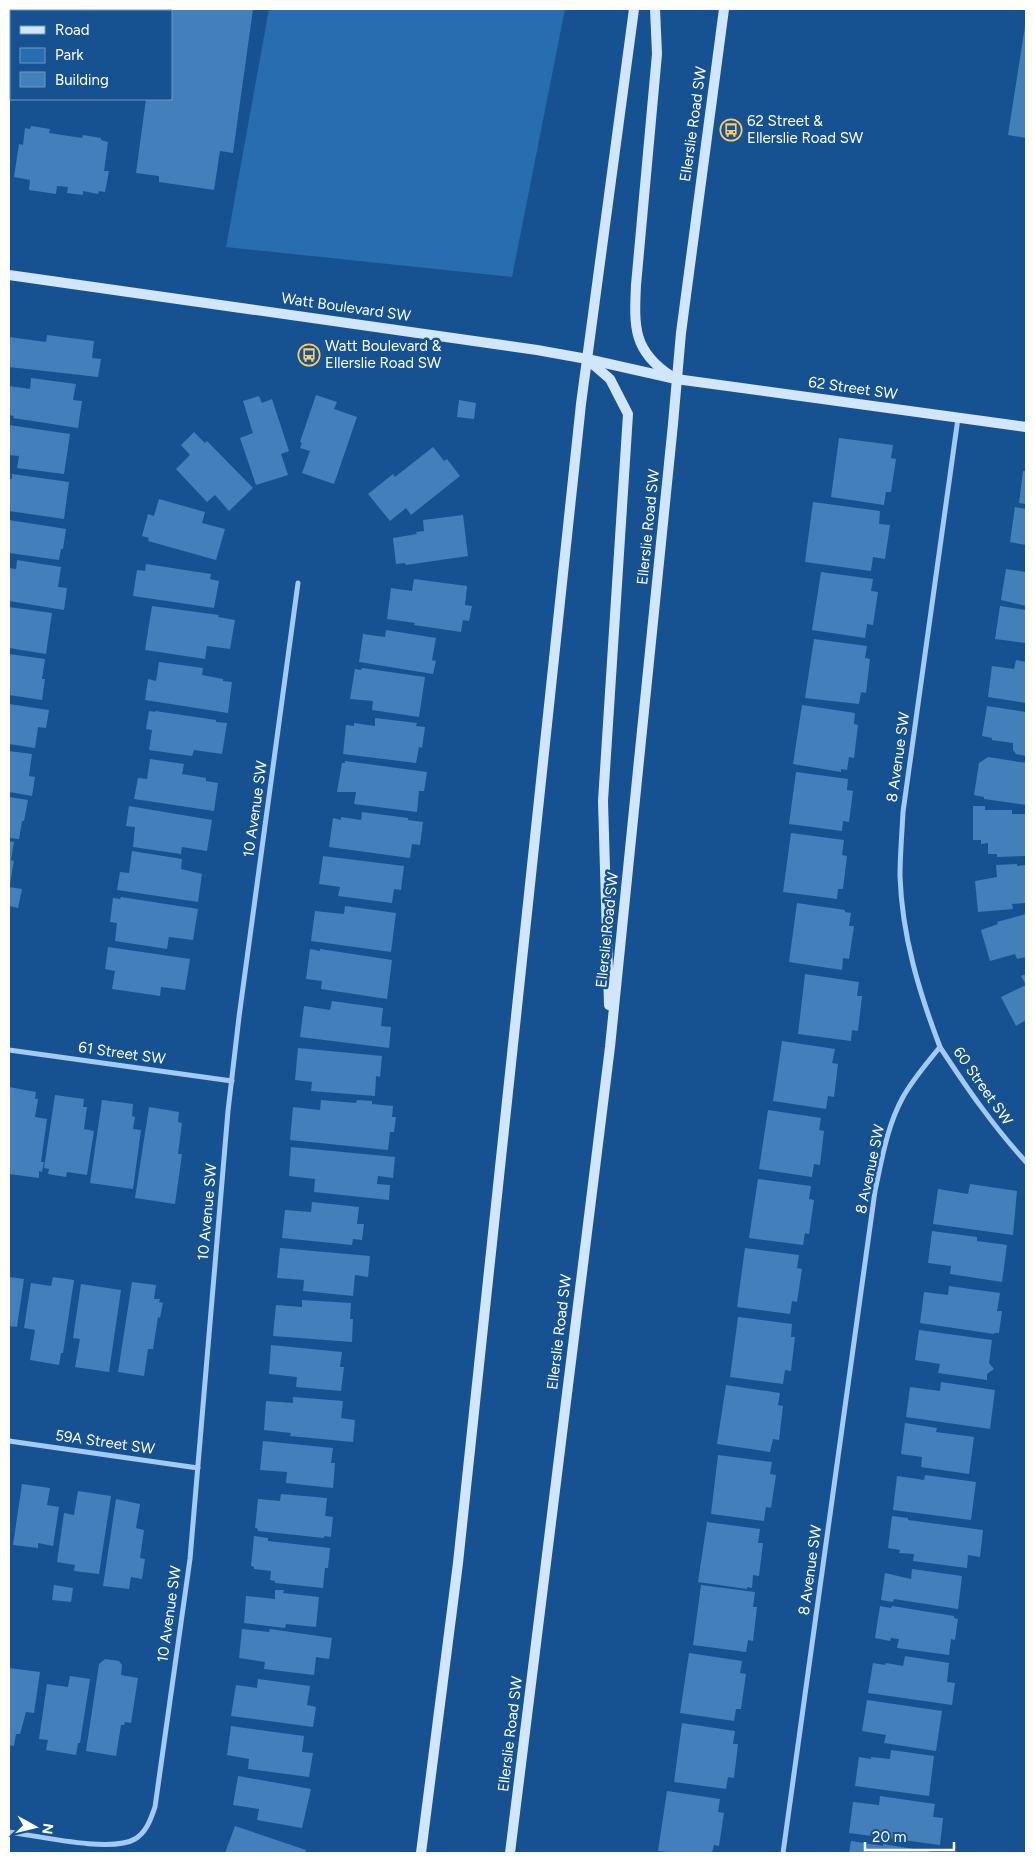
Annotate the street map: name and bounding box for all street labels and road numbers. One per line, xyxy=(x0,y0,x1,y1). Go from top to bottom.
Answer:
street label: Ellerslie Road SW xyxy=(676,65,710,183)
street label: Watt Boulevard SW xyxy=(280,289,412,325)
street label: 62 Street SW xyxy=(807,373,899,403)
street label: Ellerslie Road SW xyxy=(633,468,663,586)
street label: 8 Avenue SW xyxy=(883,710,913,803)
street label: 10 Avenue SW xyxy=(239,759,271,859)
street label: Ellerslie Road SW xyxy=(592,871,622,989)
street label: 61 Street SW xyxy=(77,1038,167,1068)
street label: 60 Street SW xyxy=(949,1044,1017,1129)
street label: 8 Avenue SW xyxy=(852,1122,888,1215)
street label: 10 Avenue SW xyxy=(194,1162,220,1261)
street label: Ellerslie Road SW xyxy=(543,1273,575,1391)
street label: 59A Street SW xyxy=(54,1426,157,1458)
street label: 8 Avenue SW xyxy=(795,1523,825,1616)
street label: 10 Avenue SW xyxy=(153,1564,185,1664)
street label: Ellerslie Road SW xyxy=(494,1675,526,1793)

